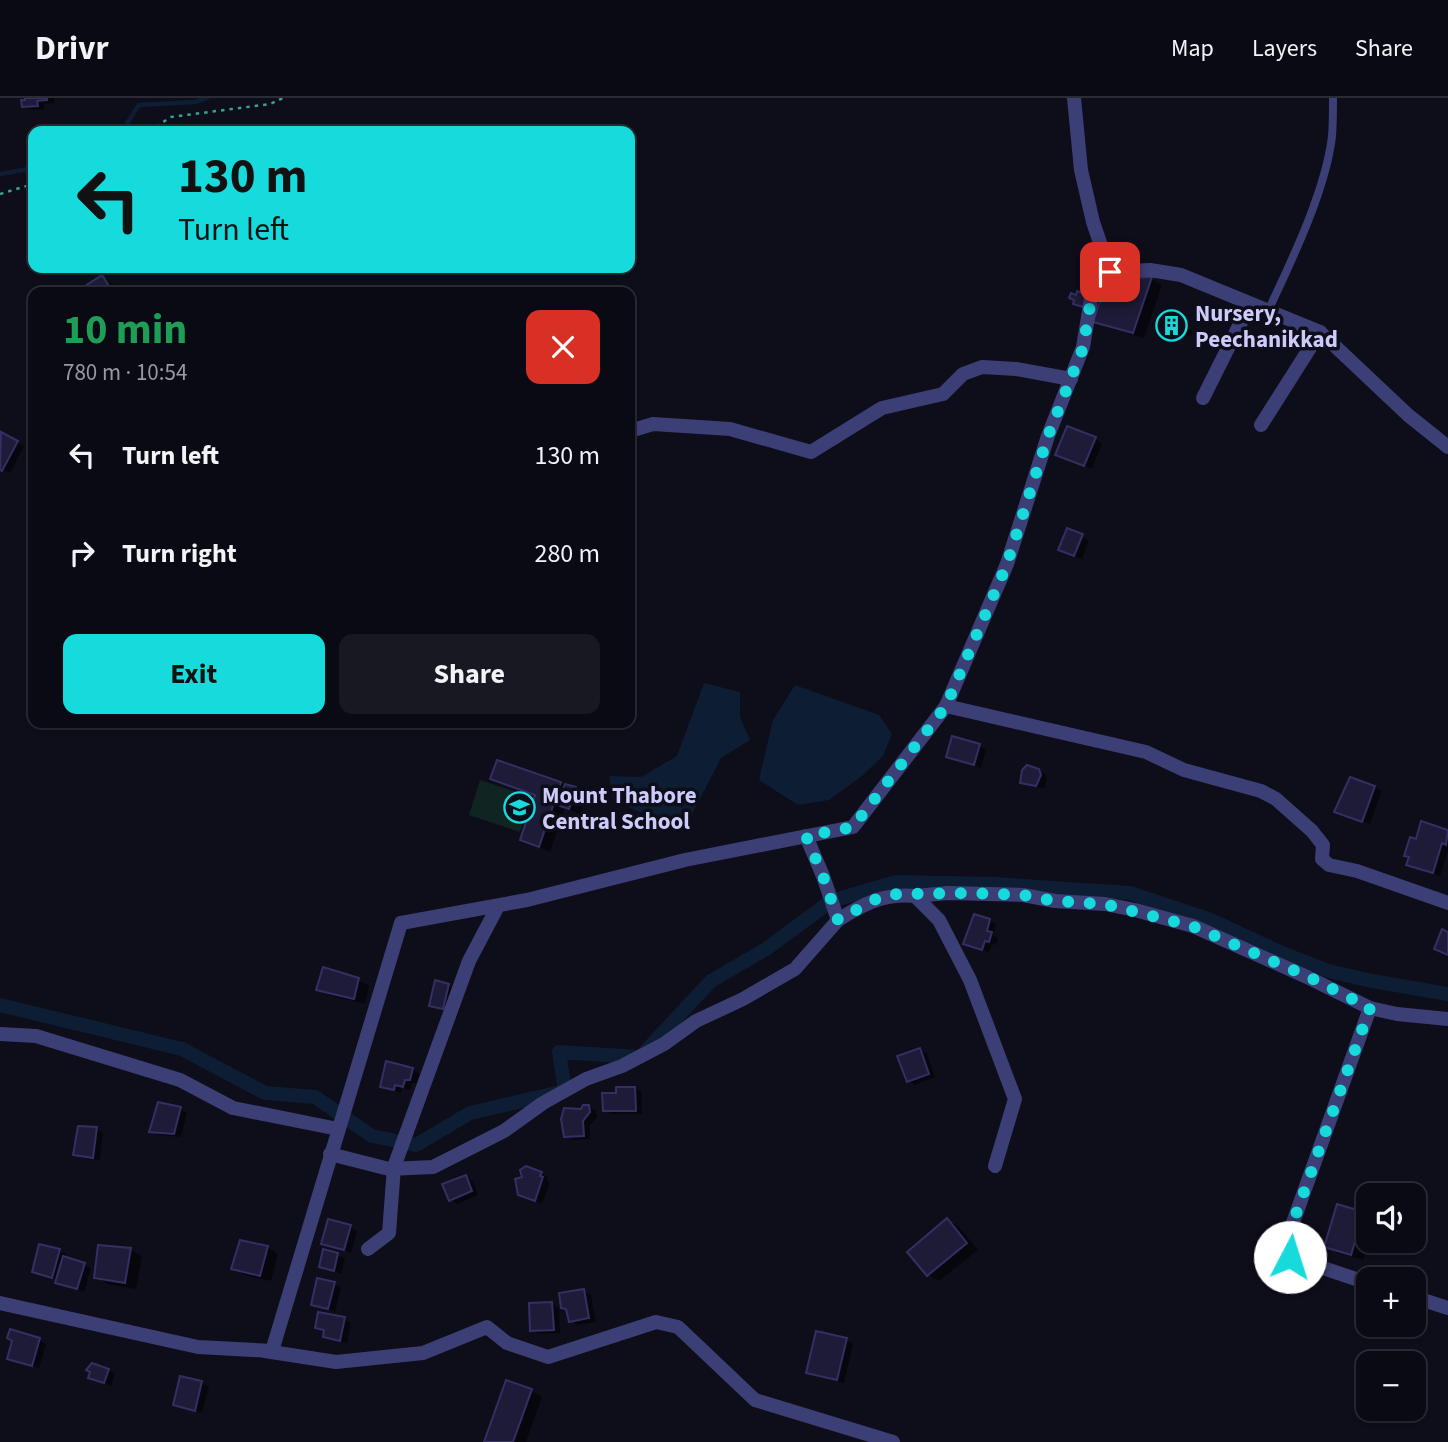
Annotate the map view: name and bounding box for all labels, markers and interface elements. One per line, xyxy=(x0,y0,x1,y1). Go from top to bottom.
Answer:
text: Drivr xyxy=(35,25,109,72)
text: Map xyxy=(1171,31,1214,66)
text: Layers xyxy=(1252,31,1317,66)
text: Share xyxy=(1355,31,1413,66)
text: 130 m xyxy=(178,142,307,212)
icon: left xyxy=(63,154,154,245)
text: Turn left xyxy=(178,207,289,253)
pin xyxy=(1080,242,1140,302)
icon: arrive xyxy=(1091,253,1129,291)
place label: Nursery, Peechanikkad xyxy=(1195,297,1338,356)
text: 10 min xyxy=(63,300,187,360)
building icon: Nursery, Peechanikkad xyxy=(1155,309,1189,343)
button: close xyxy=(526,310,600,384)
text: 780 m · 10:54 xyxy=(63,356,187,389)
icon: left xyxy=(63,436,101,474)
text: Turn left xyxy=(122,437,219,474)
text: 130 m xyxy=(534,437,600,474)
icon: right xyxy=(63,534,101,572)
text: Turn right xyxy=(122,535,237,572)
text: 280 m xyxy=(534,535,600,572)
button: Exit xyxy=(63,634,325,714)
button: Share xyxy=(339,634,600,714)
place label: Mount Thabore Central School xyxy=(542,779,697,838)
school or university icon: Mount Thabore Central School xyxy=(502,791,536,825)
map controls xyxy=(1356,1183,1426,1421)
button: sound xyxy=(1356,1183,1426,1253)
position arrow xyxy=(1253,1220,1327,1294)
button: + xyxy=(1356,1267,1426,1337)
button: − xyxy=(1356,1351,1426,1421)

